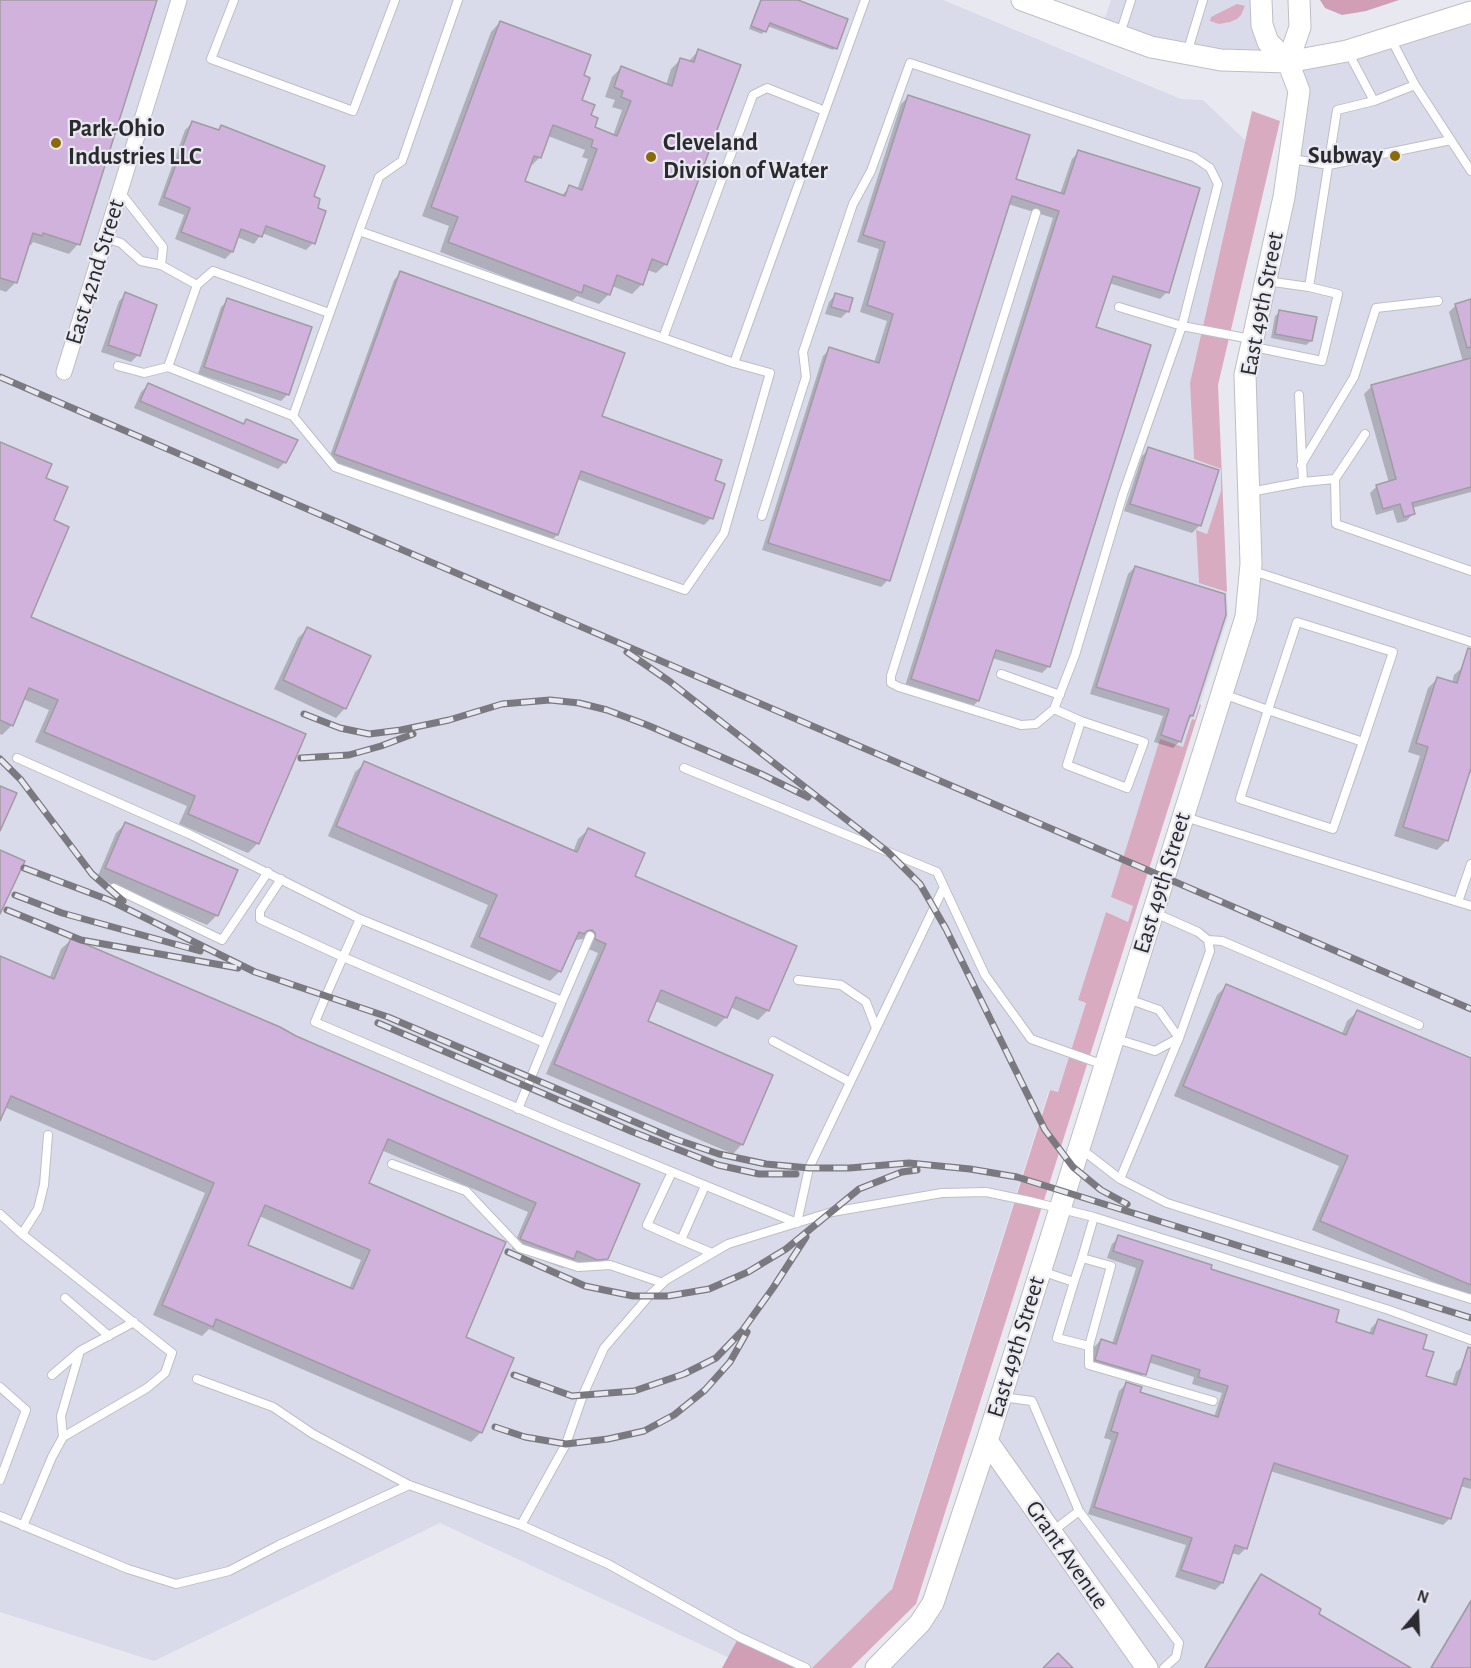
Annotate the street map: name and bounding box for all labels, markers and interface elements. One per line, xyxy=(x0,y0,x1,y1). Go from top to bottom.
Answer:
place label: Park-Ohio Industries LLC xyxy=(68,115,201,171)
place label: Cleveland Division of Water xyxy=(663,129,828,185)
marker: Park-Ohio Industries LLC xyxy=(49,136,63,150)
place label: Subway xyxy=(1308,142,1383,170)
marker: Subway xyxy=(1388,149,1402,163)
marker: Cleveland Division of Water xyxy=(644,150,658,164)
street label: East 42nd Street xyxy=(59,196,131,348)
street label: East 49th Street xyxy=(1234,230,1290,378)
street label: East 49th Street xyxy=(1127,809,1197,957)
street label: East 49th Street xyxy=(981,1273,1051,1421)
street label: Grant Avenue xyxy=(1019,1495,1115,1615)
north arrow xyxy=(1387,1584,1447,1644)
text: N xyxy=(1415,1588,1431,1606)

